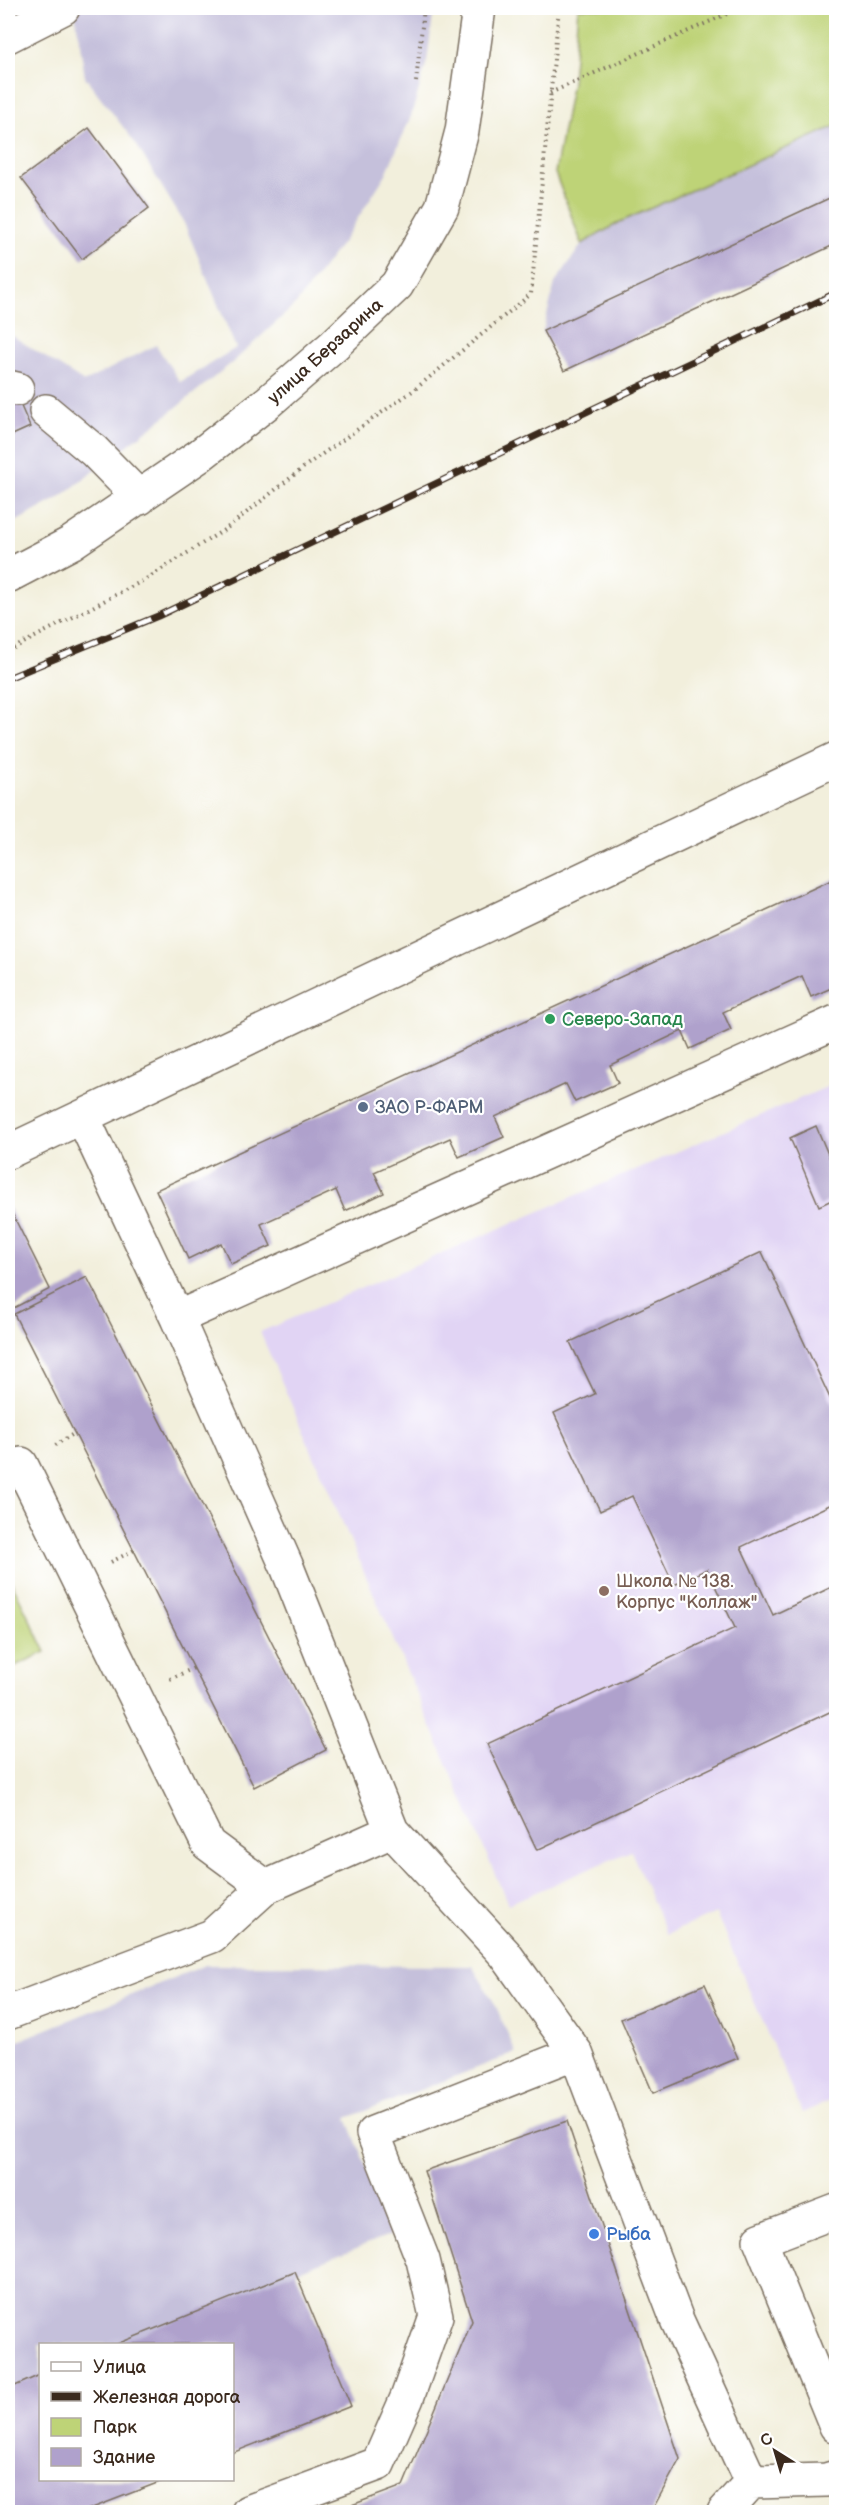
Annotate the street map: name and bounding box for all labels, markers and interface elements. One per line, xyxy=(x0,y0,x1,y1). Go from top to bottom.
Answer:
street label: улица Берзарина xyxy=(264,294,387,409)
place label: Северо-Запад xyxy=(562,1009,683,1030)
marker: Северо-Запад xyxy=(543,1012,557,1026)
place label: ЗАО Р-ФАРМ xyxy=(375,1097,484,1118)
marker: ЗАО Р-ФАРМ xyxy=(356,1100,370,1114)
place label: Школа № 138. Корпус "Коллаж" xyxy=(616,1571,757,1613)
marker: Школа № 138. Корпус "Коллаж" xyxy=(597,1584,611,1598)
place label: Рыба xyxy=(606,2224,651,2245)
marker: Рыба xyxy=(587,2227,601,2241)
legend xyxy=(39,2343,234,2481)
text: Улица xyxy=(93,2357,147,2378)
text: Железная дорога xyxy=(93,2387,241,2408)
text: Парк xyxy=(93,2417,137,2438)
north arrow xyxy=(745,2421,805,2481)
text: С xyxy=(757,2429,777,2451)
text: Здание xyxy=(93,2447,155,2468)

